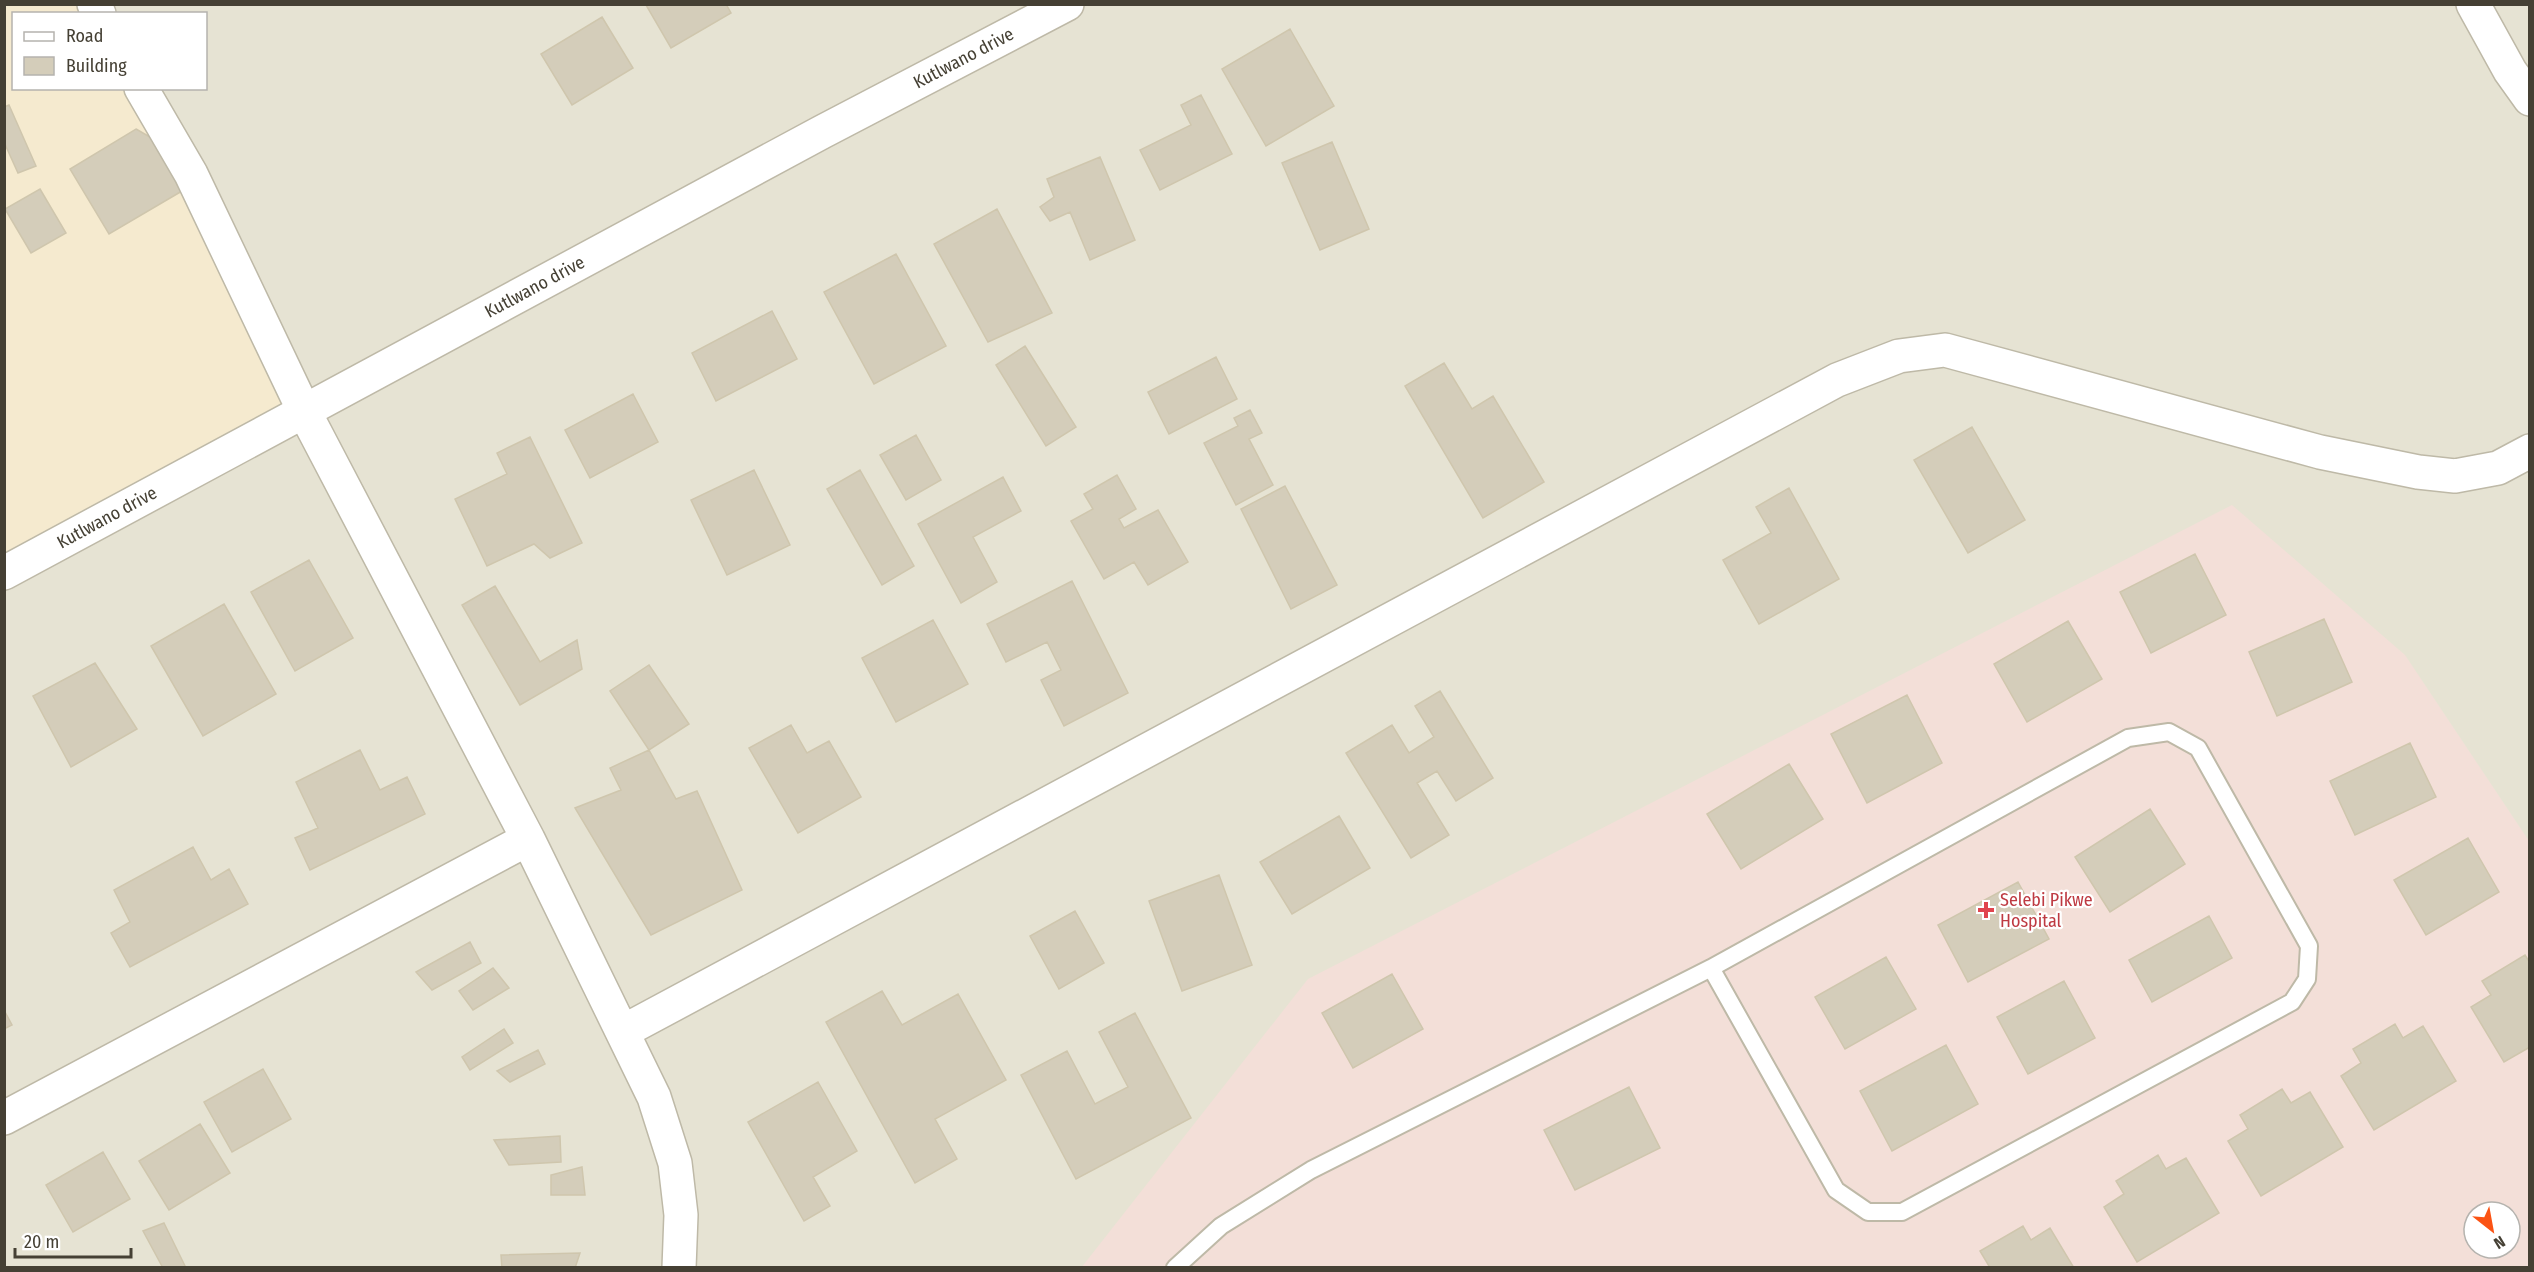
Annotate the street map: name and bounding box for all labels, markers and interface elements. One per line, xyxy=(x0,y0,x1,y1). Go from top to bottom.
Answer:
legend xyxy=(12,12,207,90)
street label: Kutlwano drive xyxy=(910,23,1018,93)
text: Road xyxy=(66,25,103,47)
text: Building xyxy=(66,55,127,77)
street label: Kutlwano drive xyxy=(481,251,589,323)
street label: Kutlwano drive xyxy=(53,482,161,553)
place label: Selebi Pikwe Hospital xyxy=(2000,889,2093,932)
marker: Selebi Pikwe Hospital xyxy=(1977,901,1995,919)
north arrow xyxy=(2462,1200,2522,1260)
scale bar xyxy=(15,1221,130,1259)
text: 20 m xyxy=(24,1231,59,1253)
text: N xyxy=(2490,1232,2508,1253)

